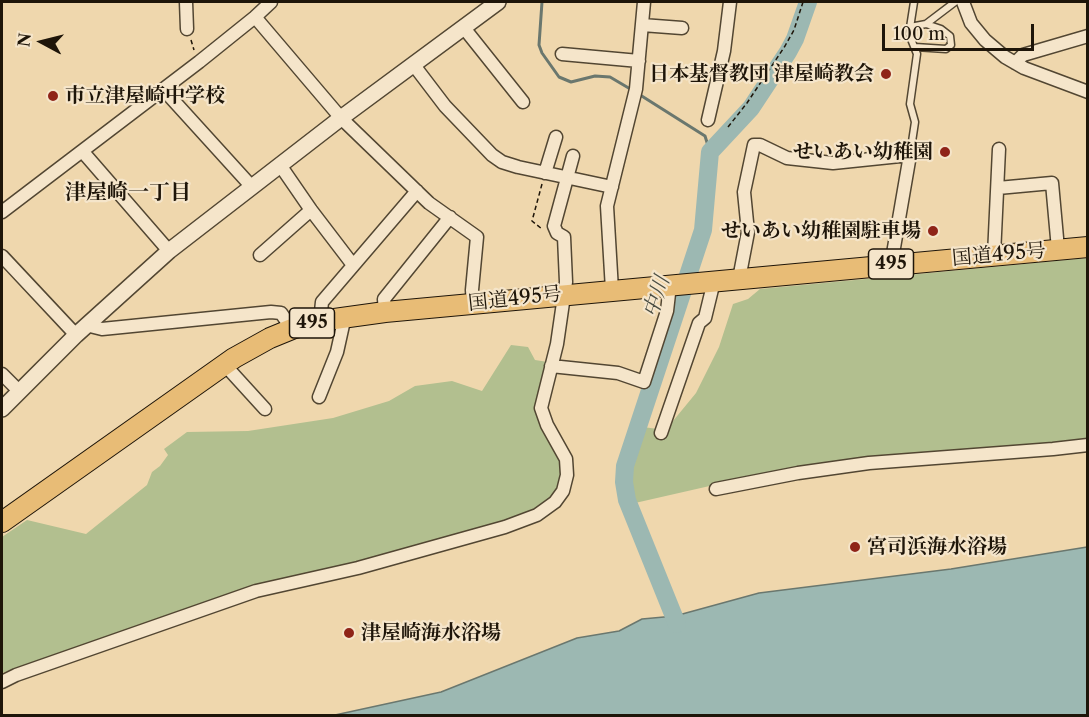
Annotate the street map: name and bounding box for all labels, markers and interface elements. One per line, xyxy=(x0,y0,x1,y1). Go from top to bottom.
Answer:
north arrow xyxy=(12,12,72,72)
scale bar xyxy=(885,12,1036,50)
text: 100 m xyxy=(893,23,945,45)
text: N xyxy=(13,32,35,48)
place label: 日本基督教団 津屋崎教会 xyxy=(649,62,874,86)
marker: 日本基督教団 津屋崎教会 xyxy=(879,67,893,81)
place label: 市立津屋崎中学校 xyxy=(65,84,225,108)
marker: 市立津屋崎中学校 xyxy=(46,89,60,103)
place label: せいあい幼稚園 xyxy=(793,140,933,164)
marker: せいあい幼稚園 xyxy=(938,145,952,159)
district label: 津屋崎一丁目 xyxy=(65,180,191,206)
place label: せいあい幼稚園駐車場 xyxy=(721,219,921,243)
marker: せいあい幼稚園駐車場 xyxy=(926,224,940,238)
street label: 国道495号 xyxy=(951,239,1047,271)
road number: 495 xyxy=(868,249,914,279)
water label: 中川 xyxy=(639,273,675,321)
street label: 国道495号 xyxy=(467,282,563,316)
road number: 495 xyxy=(290,308,334,338)
place label: 宮司浜海水浴場 xyxy=(867,535,1007,559)
marker: 宮司浜海水浴場 xyxy=(848,540,862,554)
place label: 津屋崎海水浴場 xyxy=(361,621,501,645)
marker: 津屋崎海水浴場 xyxy=(342,626,356,640)

